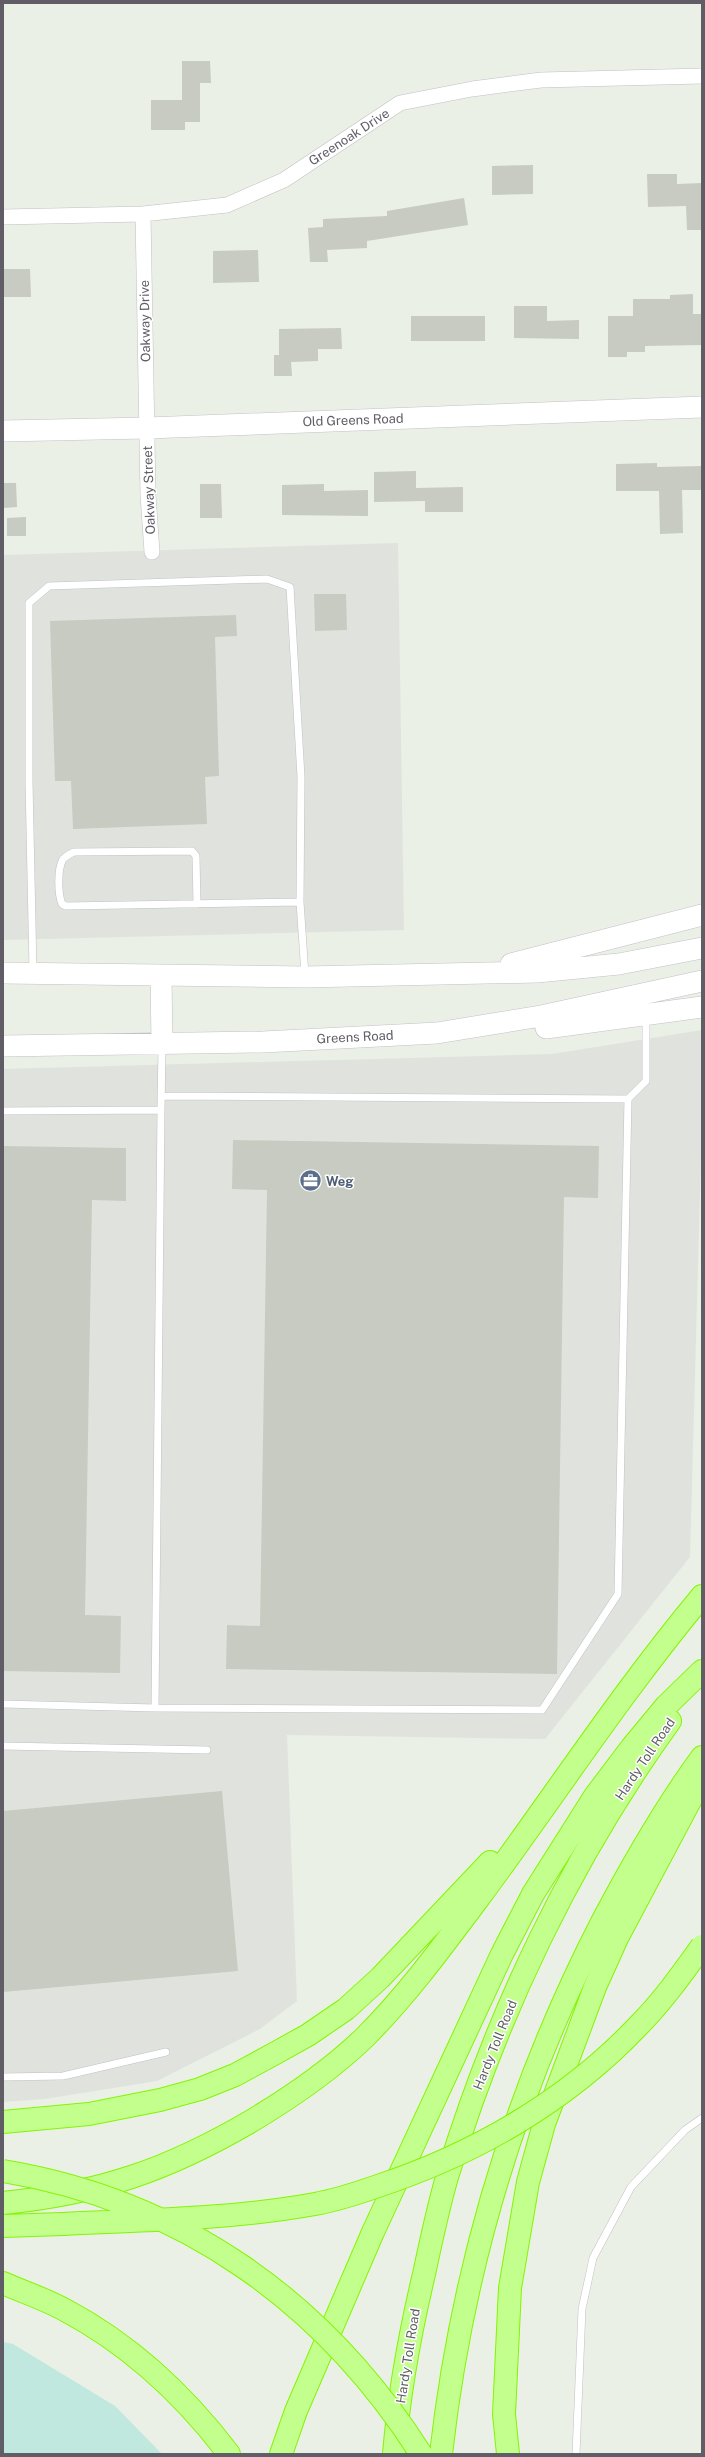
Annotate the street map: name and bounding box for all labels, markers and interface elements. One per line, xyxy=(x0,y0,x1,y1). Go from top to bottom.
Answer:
street label: Greenoak Drive xyxy=(306,105,392,169)
street label: Oakway Drive xyxy=(137,280,153,362)
street label: Old Greens Road xyxy=(302,411,404,429)
street label: Oakway Street xyxy=(140,445,158,535)
street label: Greens Road xyxy=(316,1027,394,1047)
office icon: Weg xyxy=(297,1168,323,1194)
place label: Weg xyxy=(326,1174,353,1189)
street label: Hardy Toll Road xyxy=(612,1715,678,1803)
street label: Hardy Toll Road xyxy=(470,1998,520,2092)
street label: Hardy Toll Road xyxy=(393,2308,423,2404)

